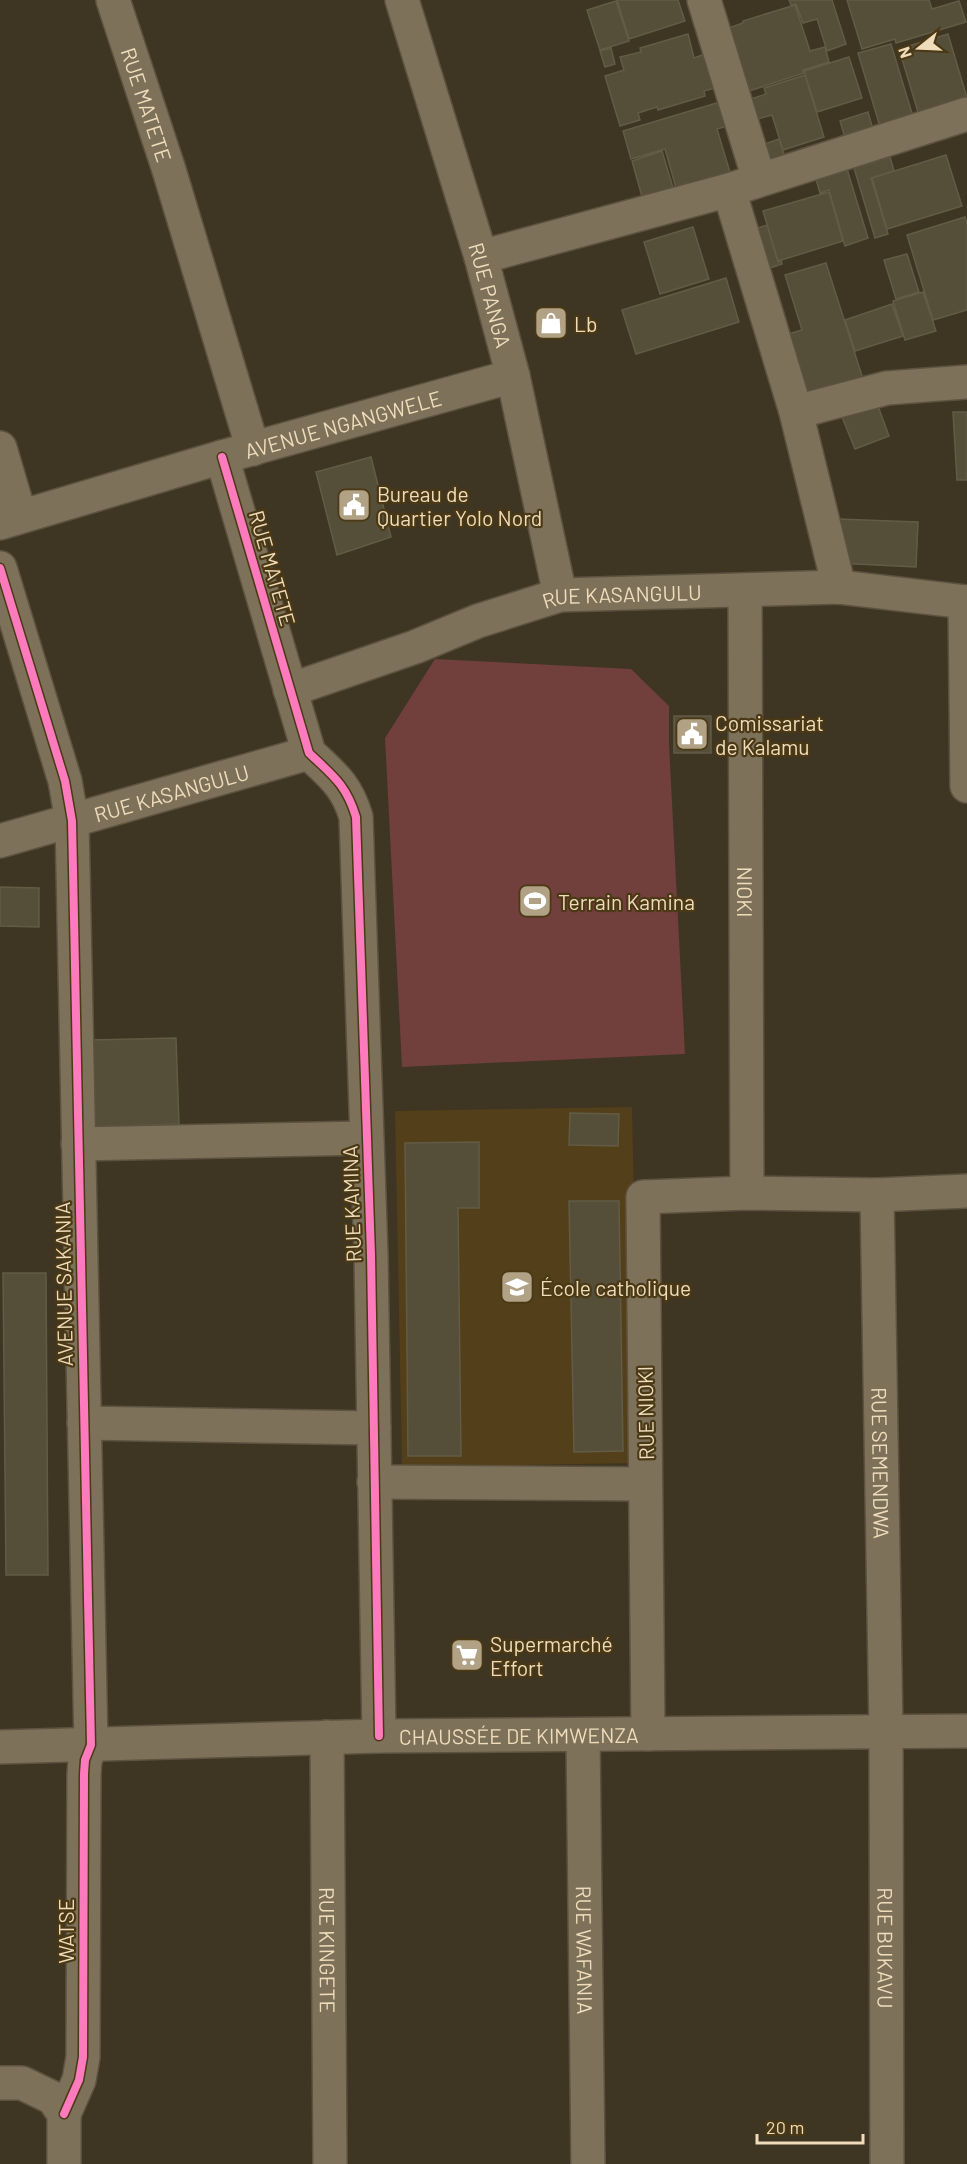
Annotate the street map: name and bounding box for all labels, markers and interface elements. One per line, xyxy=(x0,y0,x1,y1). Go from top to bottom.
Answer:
north arrow xyxy=(889,18,949,78)
street label: RUE MATETE xyxy=(117,44,178,165)
text: N xyxy=(894,45,915,61)
street label: RUE PANGA xyxy=(465,239,517,350)
shop icon: Lb xyxy=(533,305,569,341)
place label: Lb xyxy=(574,311,597,336)
street label: AVENUE NGANGWELE xyxy=(241,384,444,463)
place label: Bureau de Quartier Yolo Nord xyxy=(377,481,542,530)
public building icon: Bureau de Quartier Yolo Nord xyxy=(336,487,372,523)
street label: RUE MATETE xyxy=(245,507,301,629)
street label: RUE KASANGULU xyxy=(539,578,702,612)
place label: Comissariat de Kalamu xyxy=(715,710,824,759)
public building icon: Comissariat de Kalamu xyxy=(674,716,710,752)
street label: RUE KASANGULU xyxy=(91,758,252,826)
street label: NIOKI xyxy=(733,866,759,918)
sports icon: Terrain Kamina xyxy=(517,883,553,919)
place label: Terrain Kamina xyxy=(558,889,695,914)
street label: RUE KAMINA xyxy=(336,1145,366,1263)
street label: AVENUE SAKANIA xyxy=(49,1201,77,1367)
school or university icon: École catholique xyxy=(499,1269,535,1305)
place label: École catholique xyxy=(540,1275,691,1300)
street label: RUE NIOKI xyxy=(632,1366,658,1460)
street label: RUE SEMENDWA xyxy=(868,1387,895,1539)
place label: Supermarché Effort xyxy=(490,1631,613,1680)
supermarket icon: Supermarché Effort xyxy=(449,1637,485,1673)
street label: CHAUSSÉE DE KIMWENZA xyxy=(399,1721,639,1748)
street label: RUE WAFANIA xyxy=(572,1886,599,2015)
street label: RUE KINGETE xyxy=(316,1887,341,2013)
street label: RUE BUKAVU xyxy=(874,1887,899,2009)
street label: WATSE xyxy=(53,1899,78,1963)
scale bar xyxy=(757,2107,864,2145)
text: 20 m xyxy=(766,2116,804,2138)

